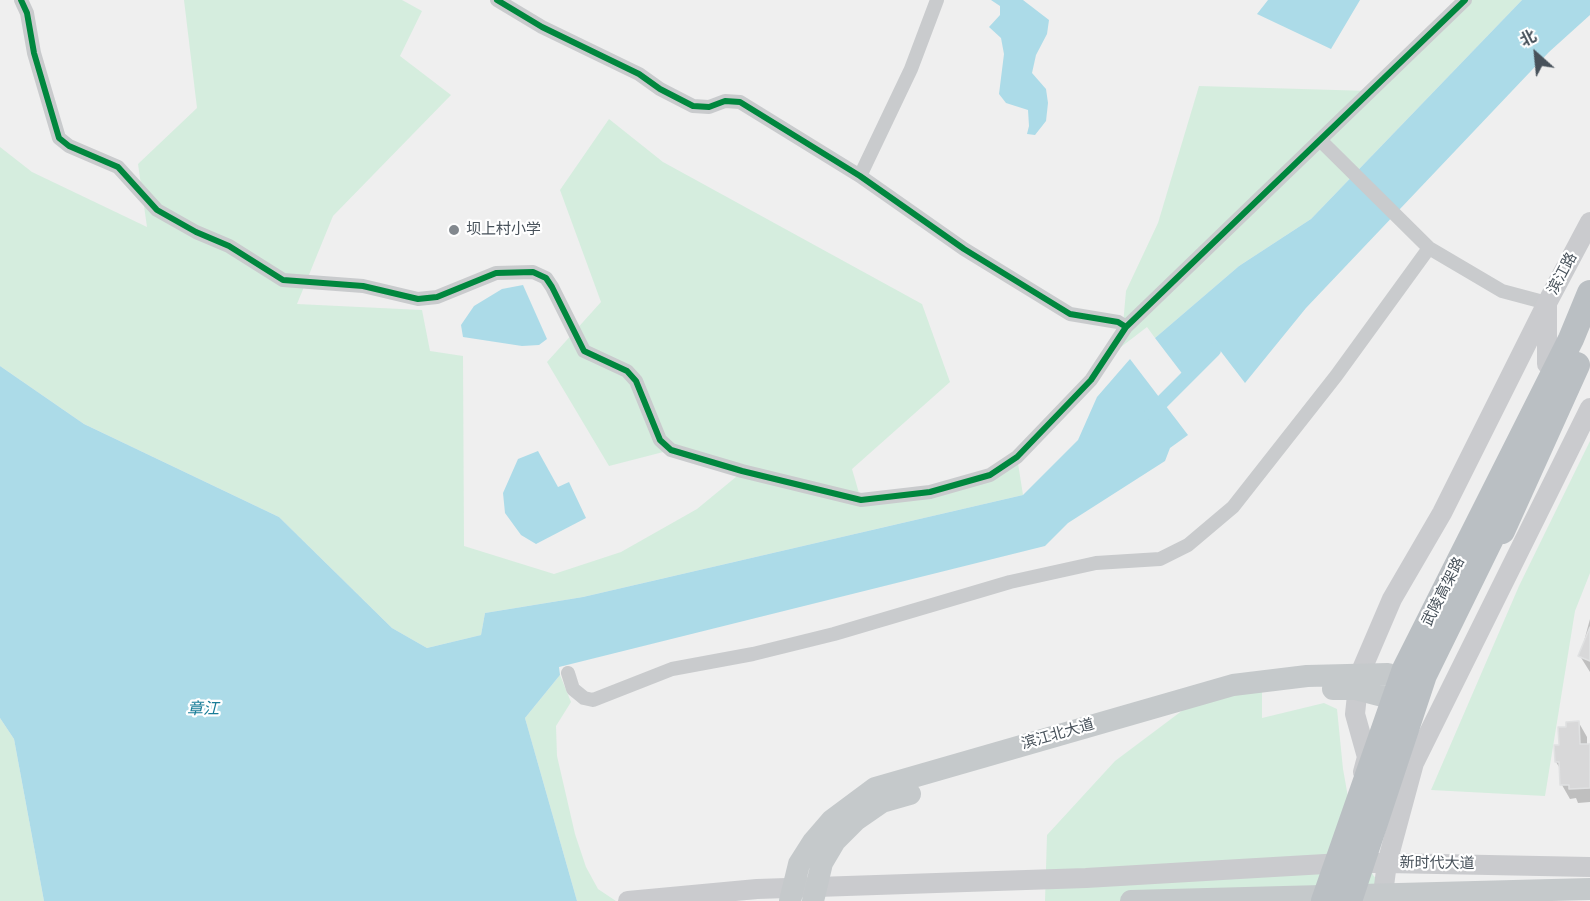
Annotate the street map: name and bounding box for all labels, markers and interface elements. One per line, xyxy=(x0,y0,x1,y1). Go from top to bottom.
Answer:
north arrow xyxy=(1506,24,1566,84)
text: 北 xyxy=(1515,24,1540,52)
place label: 坝上村小学 xyxy=(466,221,541,239)
marker: 坝上村小学 xyxy=(447,223,461,237)
street label: 滨江路 xyxy=(1544,250,1582,298)
street label: 武陵高架路 xyxy=(1419,555,1469,629)
water label: 章江 xyxy=(187,700,219,720)
street label: 滨江北大道 xyxy=(1019,716,1097,754)
street label: 新时代大道 xyxy=(1399,854,1475,874)

